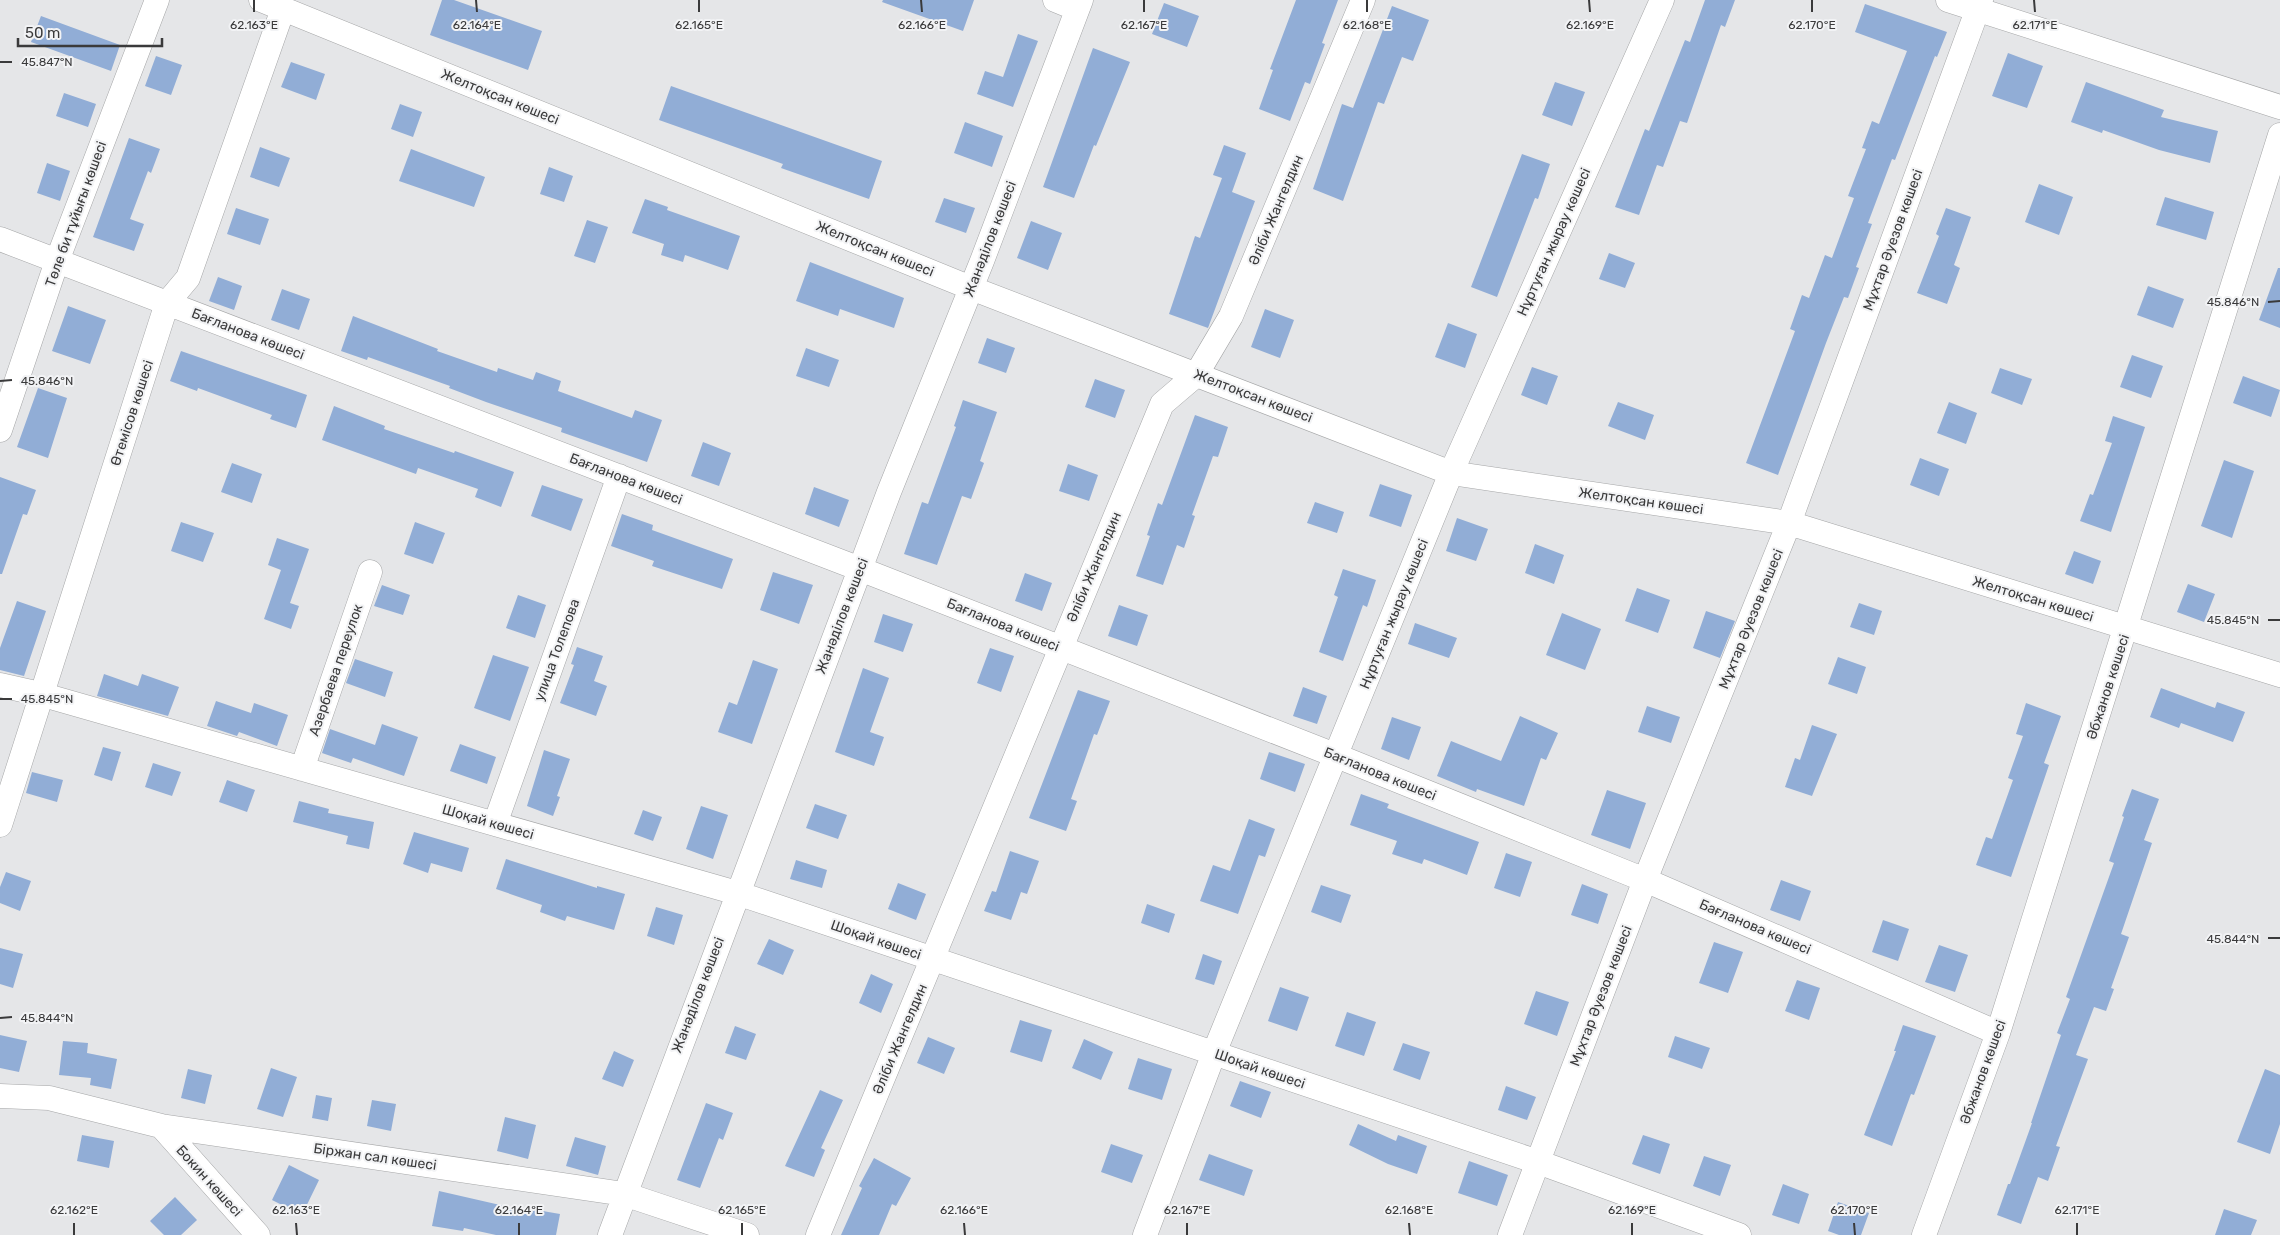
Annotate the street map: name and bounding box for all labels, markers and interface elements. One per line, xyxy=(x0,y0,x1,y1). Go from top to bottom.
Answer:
scale bar xyxy=(18,15,161,47)
text: 62.163°E xyxy=(230,18,278,32)
text: 62.164°E xyxy=(453,18,501,32)
text: 62.165°E xyxy=(675,18,723,32)
text: 62.166°E xyxy=(898,18,946,32)
text: 62.167°E xyxy=(1121,18,1167,32)
text: 62.168°E xyxy=(1343,18,1391,32)
text: 62.169°E xyxy=(1566,18,1614,32)
text: 62.170°E xyxy=(1788,18,1836,32)
text: 62.171°E xyxy=(2013,18,2057,32)
text: 50 m xyxy=(25,24,60,42)
text: 45.847°N xyxy=(21,55,73,69)
street label: Желтоқсан көшесі xyxy=(439,66,561,128)
street label: Төле би тұйығы көшесі xyxy=(42,139,110,289)
street label: Әліби Жангелдин xyxy=(1245,152,1307,268)
street label: Нұртуған жырау көшесі xyxy=(1514,165,1594,319)
street label: Мұхтар Әуезов көшесі xyxy=(1859,167,1927,313)
street label: Жанәділов көшесі xyxy=(960,179,1020,299)
street label: Желтоқсан көшесі xyxy=(814,218,936,280)
text: 45.846°N xyxy=(2207,295,2259,309)
street label: Бағланова көшесі xyxy=(189,305,307,363)
street label: Өтемісов көшесі xyxy=(107,358,157,468)
street label: Желтоқсан көшесі xyxy=(1191,366,1315,426)
text: 45.846°N xyxy=(21,374,73,388)
street label: Бағланова көшесі xyxy=(567,450,685,508)
street label: Желтоқсан көшесі xyxy=(1578,484,1704,518)
street label: Әліби Жангелдин xyxy=(1063,509,1125,625)
street label: Нұртуған жырау көшесі xyxy=(1356,537,1432,691)
street label: Мұхтар Әуезов көшесі xyxy=(1715,547,1787,691)
street label: Жанәділов көшесі xyxy=(812,556,872,676)
street label: Желтоқсан көшесі xyxy=(1970,572,2096,626)
street label: Бағланова көшесі xyxy=(944,595,1062,655)
street label: улица Толепова xyxy=(531,597,583,703)
street label: Азербаева переулок xyxy=(305,601,367,738)
text: 45.845°N xyxy=(2207,613,2259,627)
street label: Әбжанов көшесі xyxy=(2083,632,2133,742)
text: 45.845°N xyxy=(21,692,73,706)
street label: Бағланова көшесі xyxy=(1321,744,1439,804)
street label: Шоқай көшесі xyxy=(440,801,536,843)
street label: Бағланова көшесі xyxy=(1697,896,1813,958)
street label: Шоқай көшесі xyxy=(829,917,923,963)
street label: Мұхтар Әуезов көшесі xyxy=(1566,923,1636,1069)
text: 45.844°N xyxy=(2207,932,2259,946)
street label: Жанәділов көшесі xyxy=(668,935,728,1055)
street label: Әліби Жангелдин xyxy=(869,981,931,1097)
text: 45.844°N xyxy=(21,1011,73,1025)
street label: Әбжанов көшесі xyxy=(1956,1017,2010,1127)
street label: Шоқай көшесі xyxy=(1213,1046,1307,1092)
street label: Біржан сал көшесі xyxy=(312,1140,438,1174)
street label: Бокин көшесі xyxy=(172,1142,246,1220)
text: 62.162°E xyxy=(50,1203,98,1217)
text: 62.163°E xyxy=(272,1203,320,1217)
text: 62.164°E xyxy=(495,1203,543,1217)
text: 62.165°E xyxy=(718,1203,766,1217)
text: 62.166°E xyxy=(940,1203,988,1217)
text: 62.167°E xyxy=(1164,1203,1210,1217)
text: 62.168°E xyxy=(1385,1203,1433,1217)
text: 62.169°E xyxy=(1608,1203,1656,1217)
text: 62.170°E xyxy=(1830,1203,1878,1217)
text: 62.171°E xyxy=(2055,1203,2099,1217)

